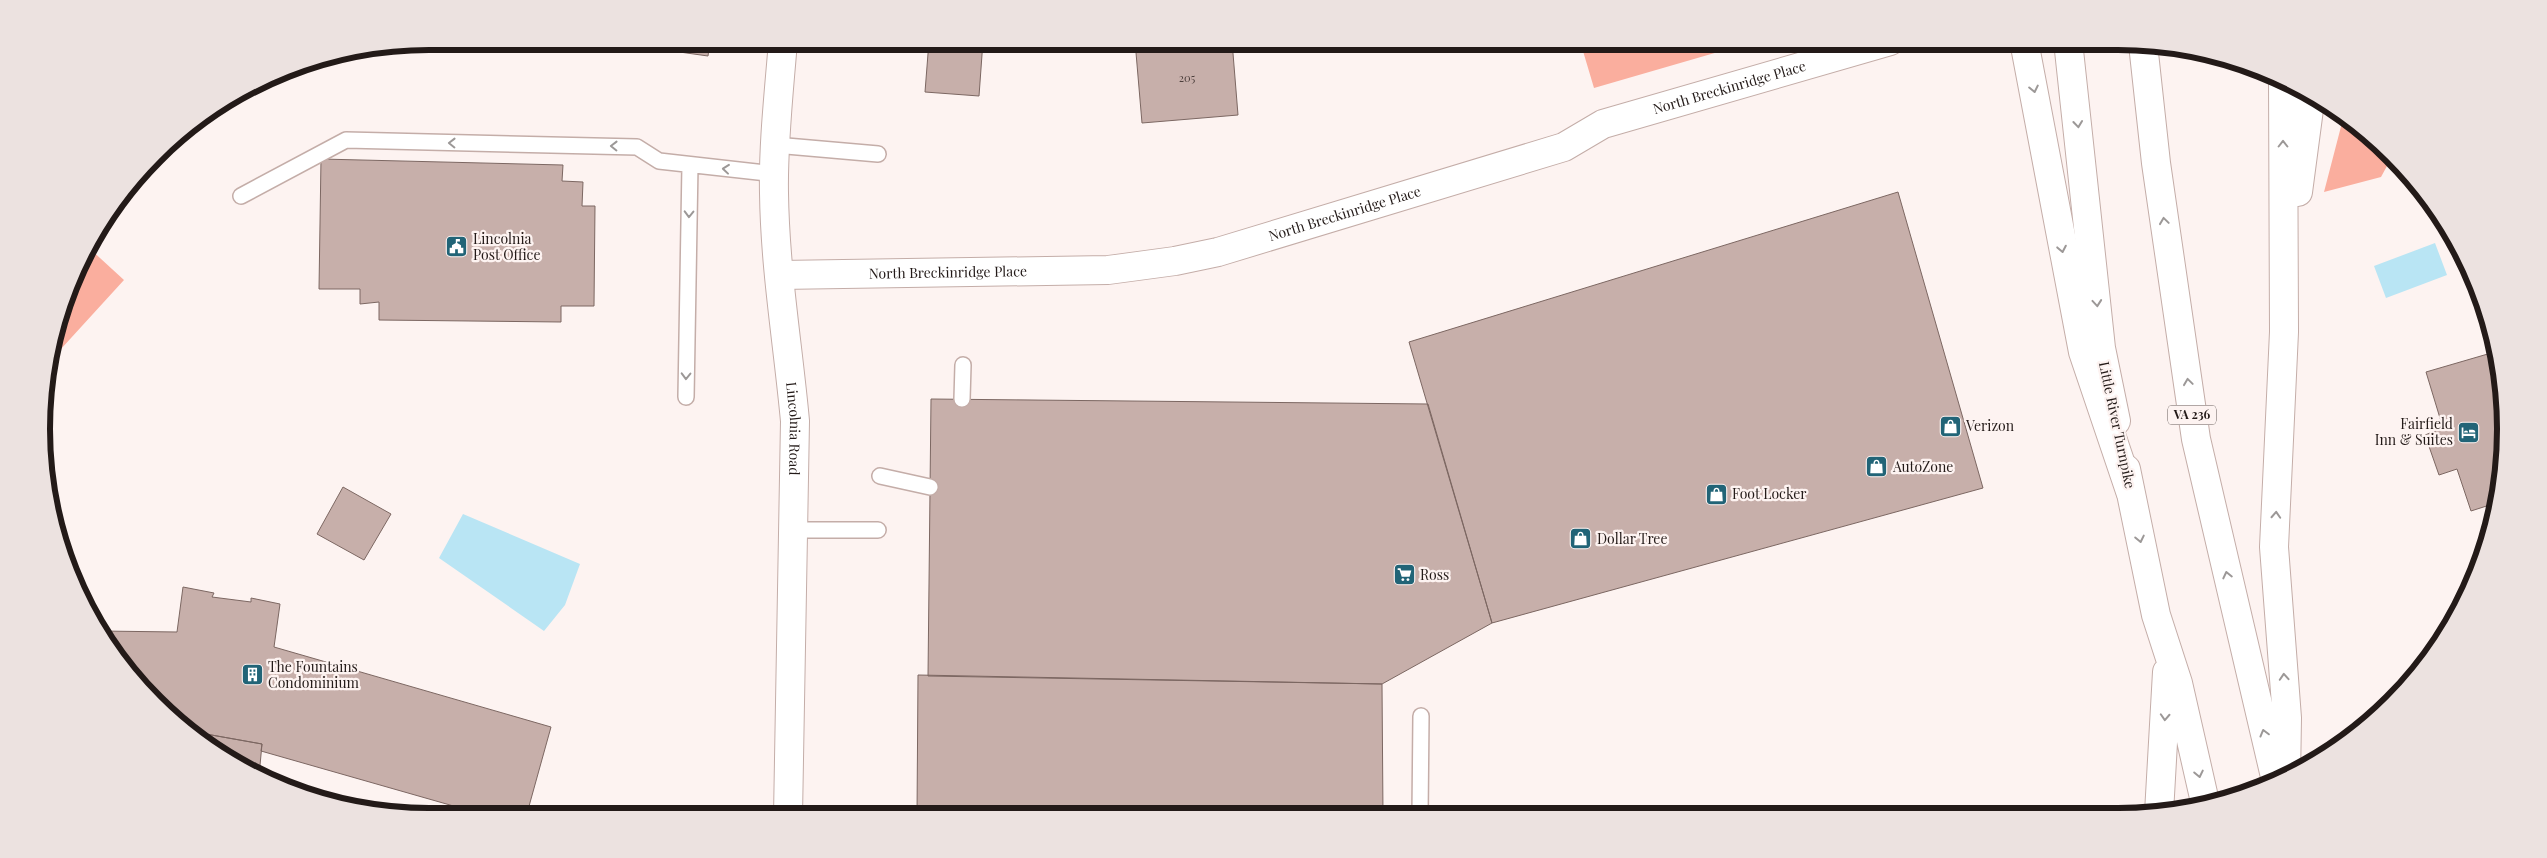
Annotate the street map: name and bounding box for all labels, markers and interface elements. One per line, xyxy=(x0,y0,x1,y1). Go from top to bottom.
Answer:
street label: North Breckinridge Place xyxy=(1651,56,1808,118)
house number: 205 xyxy=(1179,70,1196,85)
one-way arrow xyxy=(2029,85,2039,93)
one-way arrow xyxy=(2072,121,2083,129)
one-way arrow xyxy=(448,137,456,148)
one-way arrow xyxy=(2278,139,2289,147)
one-way arrow xyxy=(610,141,618,152)
one-way arrow xyxy=(722,164,730,175)
street label: North Breckinridge Place xyxy=(1266,181,1423,245)
one-way arrow xyxy=(684,210,694,218)
one-way arrow xyxy=(2160,217,2170,225)
place label: Lincolnia Post Office xyxy=(473,229,540,264)
public building icon: Lincolnia Post Office xyxy=(445,235,469,259)
one-way arrow xyxy=(2056,245,2067,253)
street label: North Breckinridge Place xyxy=(869,261,1027,283)
one-way arrow xyxy=(2091,300,2102,308)
street label: Little River Turnpike xyxy=(2095,360,2140,490)
one-way arrow xyxy=(681,372,691,380)
one-way arrow xyxy=(2183,378,2193,386)
street label: Lincolnia Road xyxy=(782,381,805,476)
road number: VA 236 xyxy=(2168,406,2216,424)
shop icon: Verizon xyxy=(1938,414,1962,438)
place label: Fairfield Inn & Suites xyxy=(2375,414,2453,449)
place label: Verizon xyxy=(1965,416,2015,435)
hotel icon: Fairfield Inn & Suites xyxy=(2457,420,2481,444)
shop icon: AutoZone xyxy=(1865,455,1889,479)
place label: AutoZone xyxy=(1892,457,1953,476)
shop icon: Foot Locker xyxy=(1704,482,1728,506)
place label: Foot Locker xyxy=(1732,484,1807,503)
one-way arrow xyxy=(2270,510,2281,518)
shop icon: Dollar Tree xyxy=(1569,527,1593,551)
place label: Dollar Tree xyxy=(1597,529,1668,548)
one-way arrow xyxy=(2134,534,2145,543)
supermarket icon: Ross xyxy=(1392,563,1416,587)
place label: Ross xyxy=(1420,565,1449,584)
one-way arrow xyxy=(2222,571,2233,580)
place label: The Fountains Condominium xyxy=(268,657,360,692)
building icon: The Fountains Condominium xyxy=(240,663,264,687)
one-way arrow xyxy=(2279,672,2290,680)
one-way arrow xyxy=(2159,713,2170,721)
one-way arrow xyxy=(2259,729,2270,738)
one-way arrow xyxy=(2193,769,2203,778)

